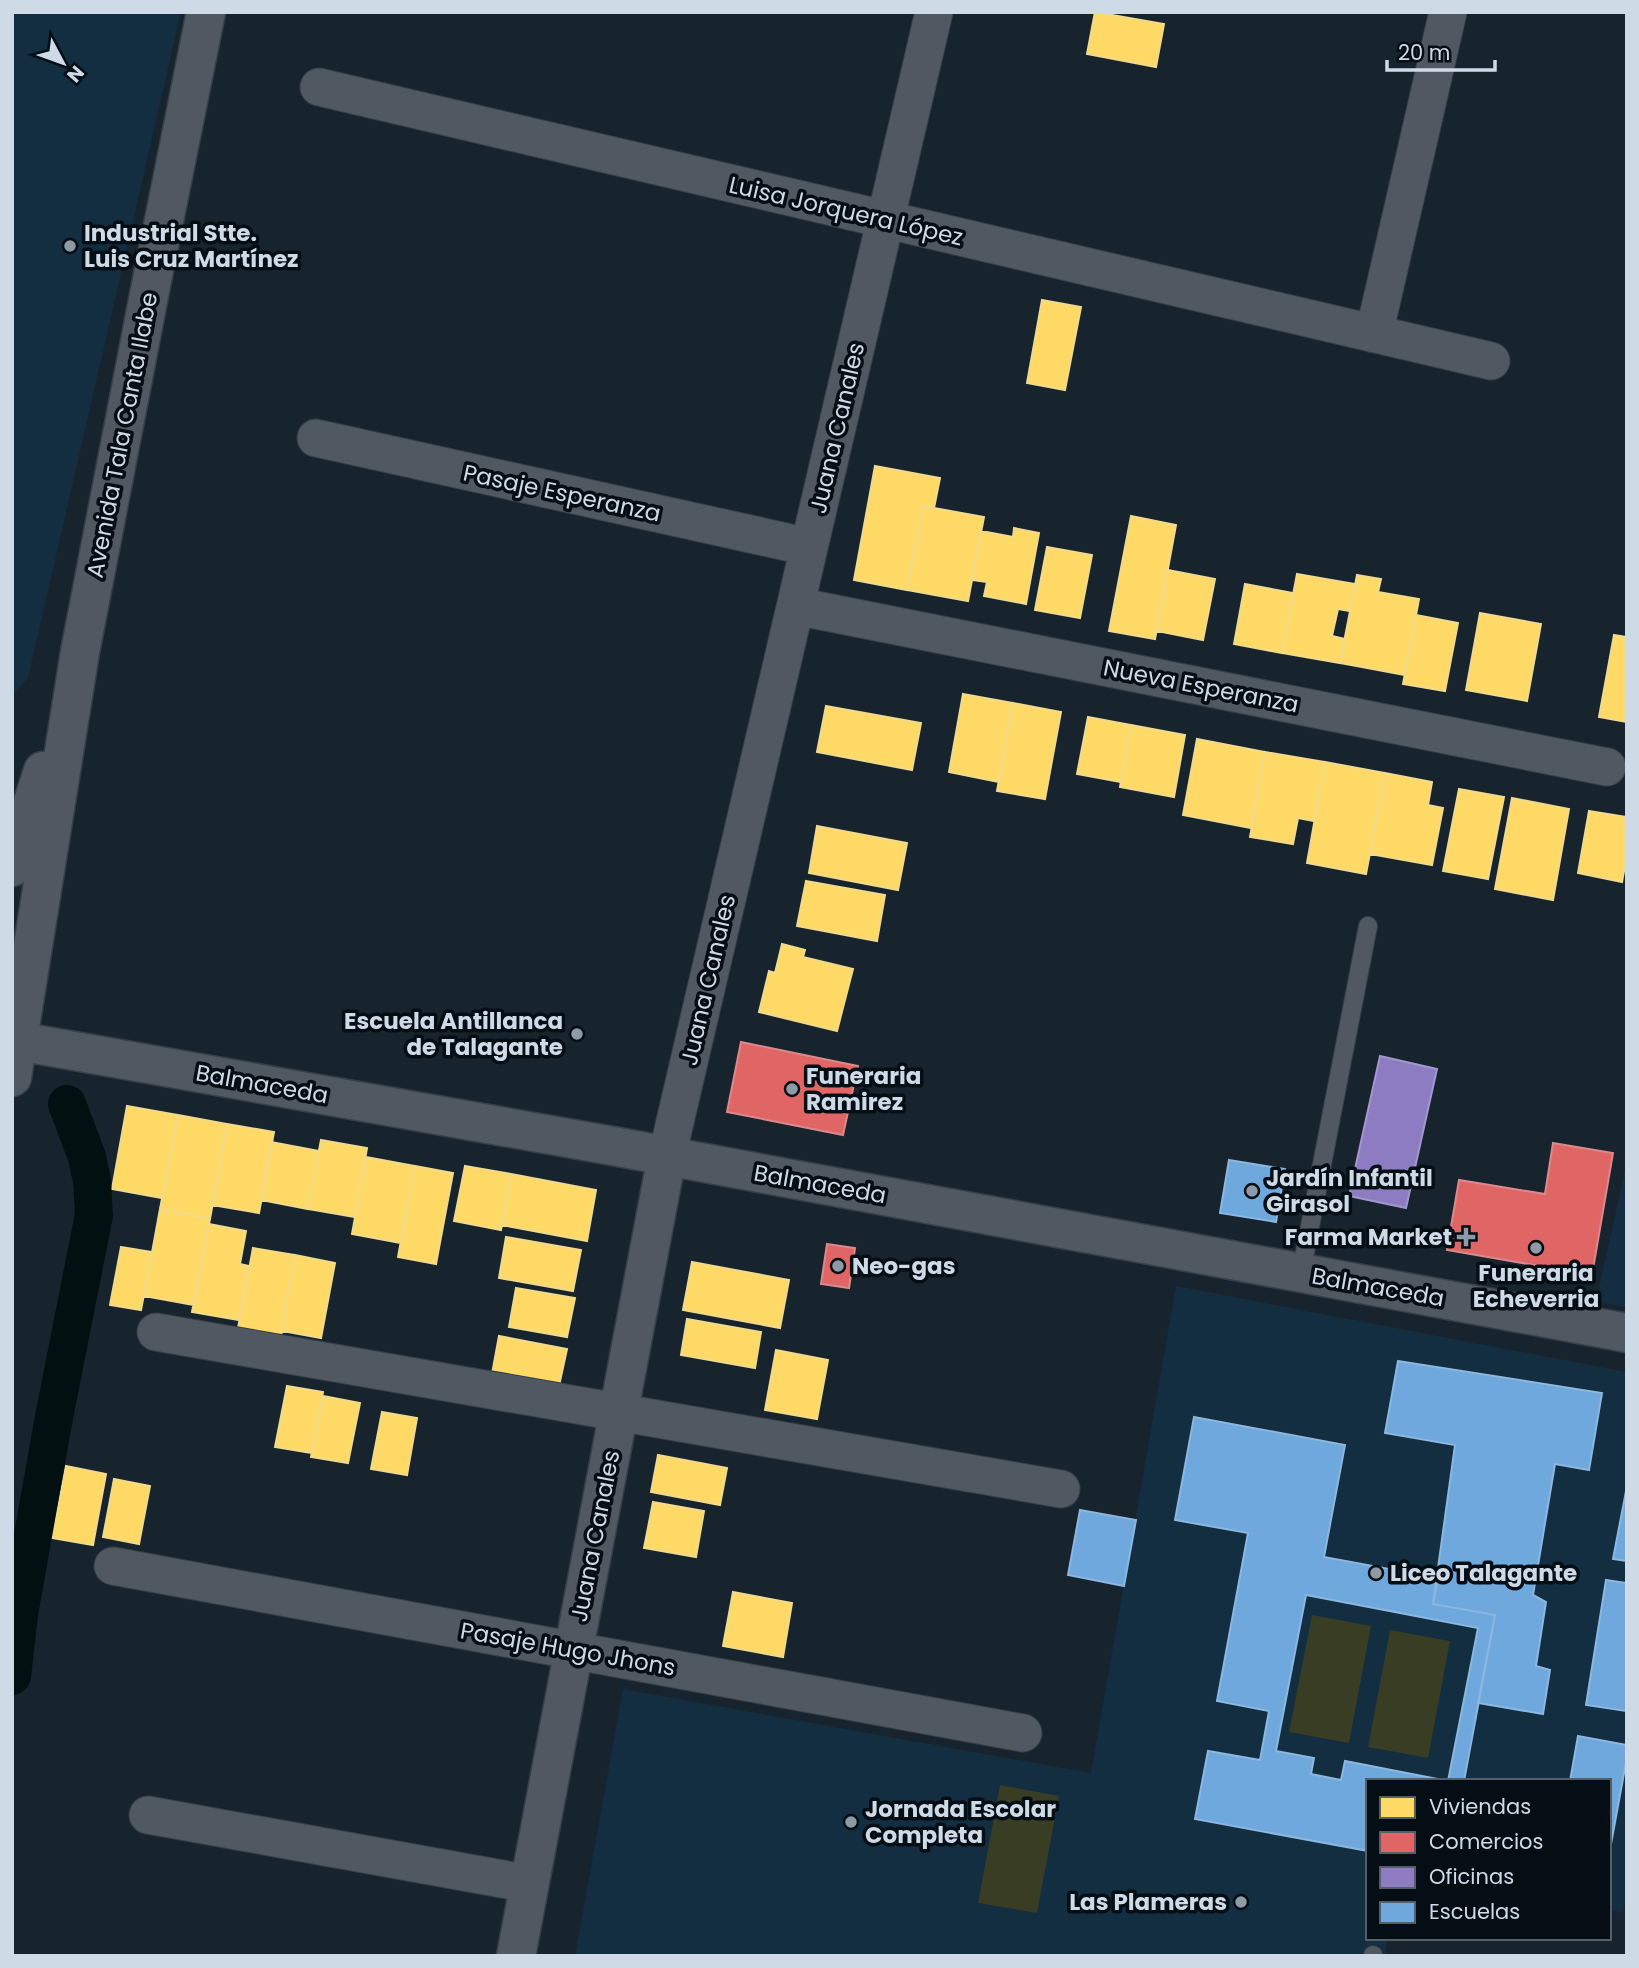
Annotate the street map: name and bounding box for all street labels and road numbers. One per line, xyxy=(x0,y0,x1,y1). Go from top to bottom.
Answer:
street label: Luisa Jorquera López xyxy=(726,169,966,253)
street label: Avenida Tala Canta Ilabe xyxy=(79,289,165,581)
street label: Juana Canales xyxy=(802,339,872,517)
street label: Pasaje Esperanza xyxy=(460,456,664,530)
street label: Nueva Esperanza xyxy=(1101,651,1301,721)
street label: Juana Canales xyxy=(673,891,743,1069)
street label: Balmaceda xyxy=(193,1057,331,1111)
street label: Balmaceda xyxy=(751,1157,889,1211)
street label: Balmaceda xyxy=(1309,1260,1447,1314)
street label: Juana Canales xyxy=(563,1447,627,1625)
street label: Pasaje Hugo Jhons xyxy=(458,1614,678,1684)

